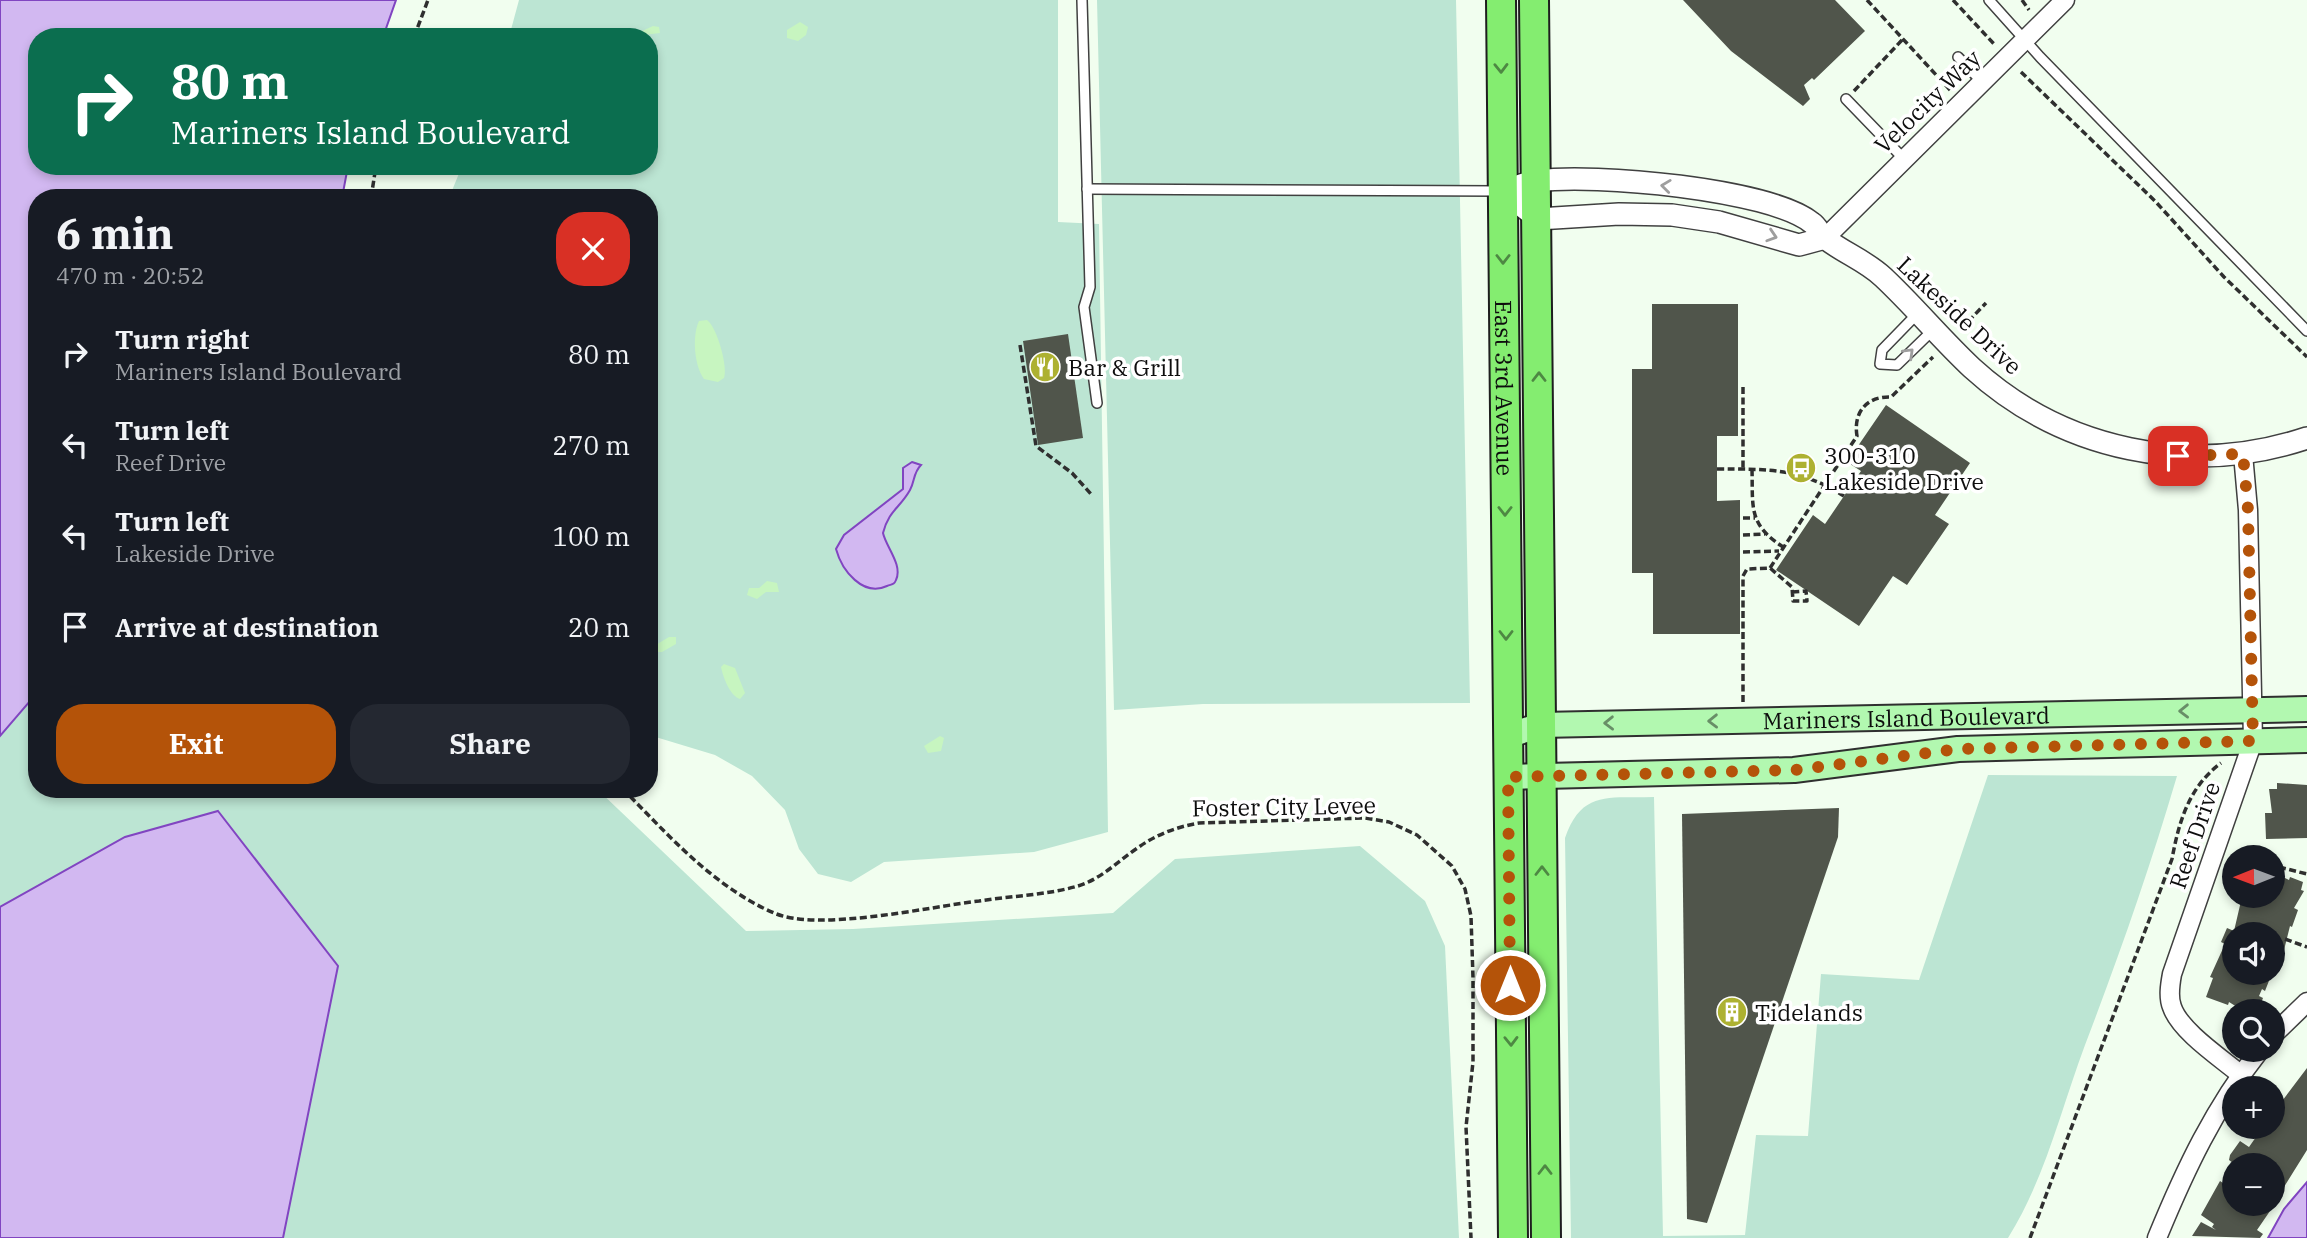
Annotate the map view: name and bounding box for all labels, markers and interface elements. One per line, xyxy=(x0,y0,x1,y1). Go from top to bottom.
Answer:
street label: Velocity Way xyxy=(1867,42,1987,159)
text: 80 m xyxy=(171,49,289,112)
icon: right xyxy=(56,56,147,147)
one-way arrow xyxy=(1493,63,1509,74)
text: Mariners Island Boulevard xyxy=(171,111,570,153)
one-way arrow xyxy=(1661,178,1672,193)
text: 6 min xyxy=(56,206,174,261)
button: close xyxy=(556,212,630,286)
one-way arrow xyxy=(1765,228,1778,242)
street label: Lakeside Drive xyxy=(1891,250,2029,380)
one-way arrow xyxy=(1495,255,1511,265)
text: 470 m · 20:52 xyxy=(56,260,205,290)
street label: East 3rd Avenue xyxy=(1489,300,1521,476)
text: Turn right xyxy=(115,322,249,356)
icon: right xyxy=(56,335,94,373)
text: 80 m xyxy=(568,337,630,371)
one-way arrow xyxy=(1901,348,1914,361)
restaurant icon: Bar & Grill xyxy=(1028,350,1062,384)
place label: Bar & Grill xyxy=(1068,352,1181,382)
text: Mariners Island Boulevard xyxy=(115,356,402,386)
one-way arrow xyxy=(1531,371,1547,382)
text: Turn left xyxy=(115,413,229,447)
icon: left xyxy=(56,426,94,464)
pin xyxy=(2148,426,2208,486)
text: 270 m xyxy=(552,428,630,462)
icon: arrive xyxy=(2159,437,2197,475)
place label: 300-310 Lakeside Drive xyxy=(1824,440,1984,496)
text: Reef Drive xyxy=(115,447,226,477)
bus stop icon: 300-310 Lakeside Drive xyxy=(1784,451,1818,485)
text: Turn left xyxy=(115,504,229,538)
one-way arrow xyxy=(1498,506,1513,517)
icon: left xyxy=(56,517,94,555)
text: 100 m xyxy=(552,519,630,553)
text: Lakeside Drive xyxy=(115,538,275,568)
icon: arrive xyxy=(56,608,94,646)
text: Arrive at destination xyxy=(115,610,379,644)
text: 20 m xyxy=(568,610,630,644)
one-way arrow xyxy=(1499,630,1514,641)
street label: Mariners Island Boulevard xyxy=(1762,699,2050,735)
one-way arrow xyxy=(2178,703,2189,719)
button: Exit xyxy=(56,704,336,784)
button: Share xyxy=(350,704,630,784)
one-way arrow xyxy=(1707,713,1717,729)
one-way arrow xyxy=(1603,716,1614,731)
street label: Reef Drive xyxy=(2162,778,2226,892)
street label: Foster City Levee xyxy=(1192,789,1376,823)
north arrow xyxy=(2222,845,2286,908)
map controls xyxy=(2222,845,2285,1216)
one-way arrow xyxy=(1534,865,1550,876)
button: sound xyxy=(2222,922,2285,985)
position arrow xyxy=(1473,948,1547,1022)
building icon: Tidelands xyxy=(1715,995,1749,1029)
place label: Tidelands xyxy=(1755,997,1863,1027)
button: search xyxy=(2222,999,2285,1062)
one-way arrow xyxy=(1503,1036,1518,1047)
button: + xyxy=(2222,1076,2285,1139)
button: − xyxy=(2222,1153,2285,1216)
one-way arrow xyxy=(1537,1164,1553,1175)

